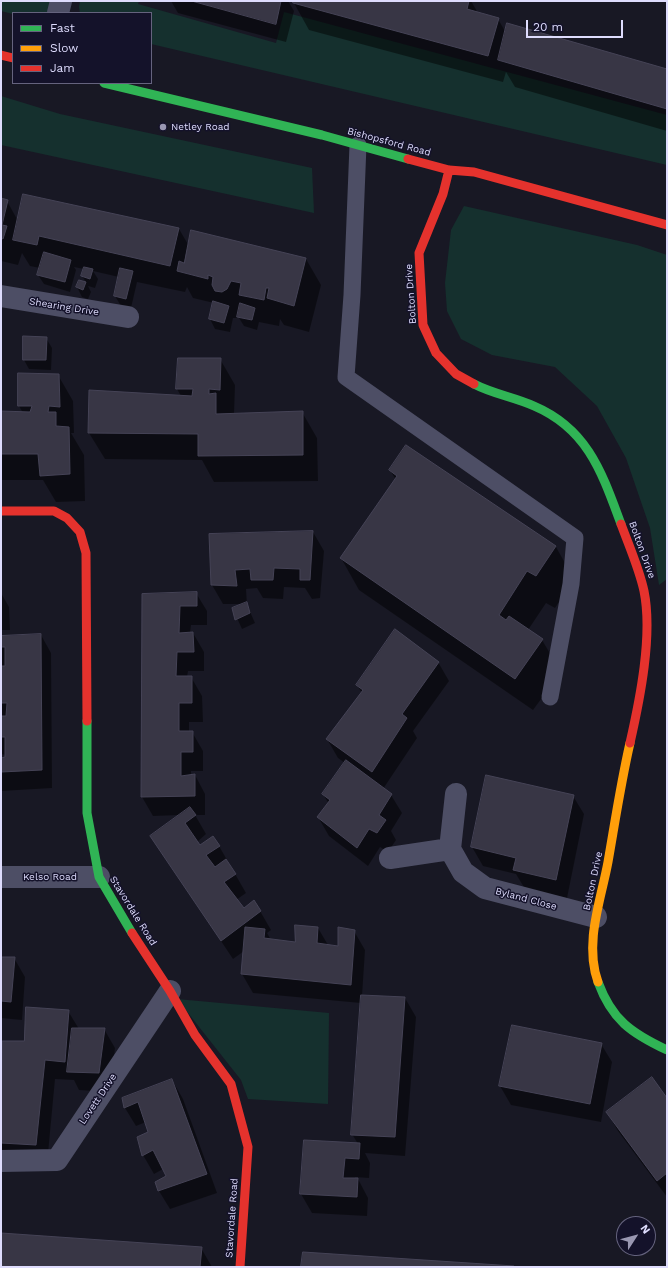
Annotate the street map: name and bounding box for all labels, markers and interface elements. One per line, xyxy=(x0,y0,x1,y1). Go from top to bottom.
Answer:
legend xyxy=(12,12,152,84)
scale bar xyxy=(528,12,625,38)
text: 20 m xyxy=(533,20,563,34)
text: Fast xyxy=(50,21,75,35)
text: Slow xyxy=(50,41,78,55)
text: Jam xyxy=(50,61,75,75)
place label: Netley Road xyxy=(171,121,230,133)
marker: Netley Road xyxy=(158,122,168,132)
street label: Bishopsford Road xyxy=(346,125,432,159)
street label: Bolton Drive xyxy=(403,264,419,324)
street label: Shearing Drive xyxy=(28,296,100,318)
street label: Bolton Drive xyxy=(626,520,658,580)
street label: Bolton Drive xyxy=(581,850,605,912)
street label: Kelso Road xyxy=(23,871,77,883)
street label: Stavordale Road xyxy=(107,874,159,948)
street label: Byland Close xyxy=(494,885,558,913)
street label: Lovett Drive xyxy=(77,1071,119,1127)
street label: Stavordale Road xyxy=(223,1178,241,1258)
north arrow xyxy=(616,1216,656,1256)
text: N xyxy=(638,1222,653,1236)

